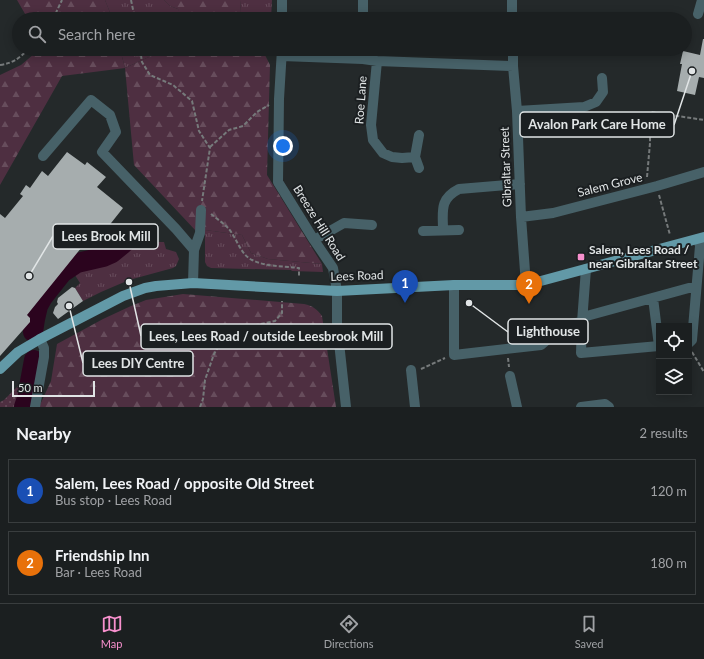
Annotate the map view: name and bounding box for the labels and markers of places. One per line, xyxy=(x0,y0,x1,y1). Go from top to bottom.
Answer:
callout: Avalon Park Care Home xyxy=(520,112,674,137)
callout: Lees Brook Mill xyxy=(53,224,158,249)
place label: Salem, Lees Road / near Gibraltar Street xyxy=(589,242,698,271)
marker: Salem, Lees Road / near Gibraltar Street xyxy=(576,252,586,262)
pin: 1 xyxy=(392,270,418,303)
pin: 2 xyxy=(516,271,542,304)
callout: Lighthouse xyxy=(508,319,588,344)
callout: Lees, Lees Road / outside Leesbrook Mill xyxy=(141,324,392,349)
callout: Lees DIY Centre xyxy=(83,351,193,376)

